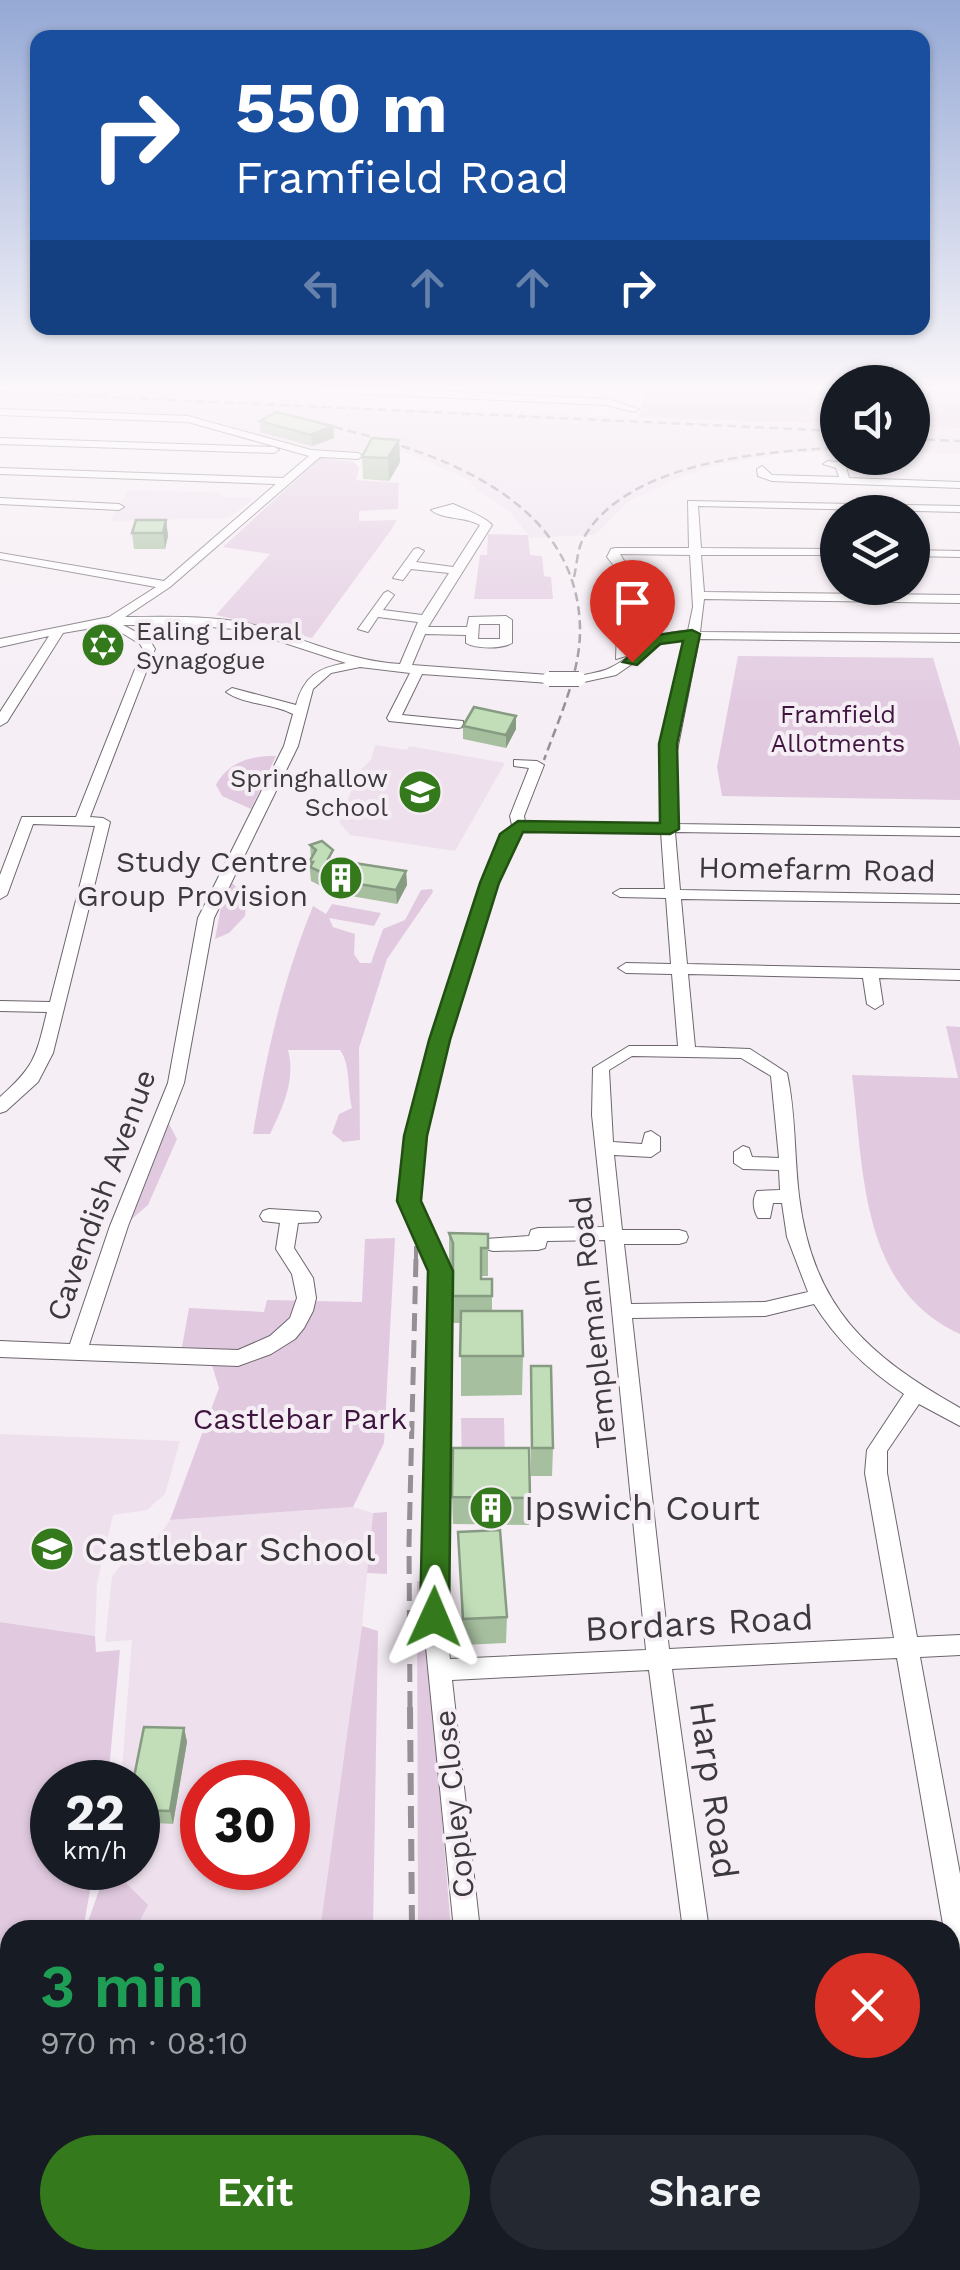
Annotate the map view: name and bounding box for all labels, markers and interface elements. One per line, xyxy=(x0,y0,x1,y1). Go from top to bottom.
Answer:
text: 550 m xyxy=(235,67,448,149)
icon: right xyxy=(70,70,200,200)
text: Framfield Road xyxy=(235,151,569,204)
icon: left xyxy=(295,260,350,315)
icon: ahead xyxy=(400,260,455,315)
icon: ahead xyxy=(505,260,560,315)
icon: right xyxy=(610,260,665,315)
map controls xyxy=(820,365,930,605)
button: sound xyxy=(820,365,930,475)
button: layers xyxy=(820,495,930,605)
pin xyxy=(590,560,675,663)
icon: arrive xyxy=(605,575,660,630)
place label: Ealing Liberal Synagogue xyxy=(136,617,301,675)
synagogue icon: Ealing Liberal Synagogue xyxy=(80,622,126,668)
park label: Framfield Allotments xyxy=(771,700,905,758)
place label: Springhallow School xyxy=(230,764,388,822)
school or university icon: Springhallow School xyxy=(397,769,443,815)
place label: Study Centre Group Provision xyxy=(77,844,308,913)
street label: Homefarm Road xyxy=(698,849,936,889)
building icon: Study Centre Group Provision xyxy=(318,855,364,901)
street label: Cavendish Avenue xyxy=(39,1065,163,1325)
street label: Templeman Road xyxy=(562,1194,624,1450)
park label: Castlebar Park xyxy=(193,1401,407,1436)
building icon: Ipswich Court xyxy=(468,1485,514,1531)
place label: Ipswich Court xyxy=(524,1487,760,1529)
school or university icon: Castlebar School xyxy=(29,1526,75,1572)
place label: Castlebar School xyxy=(84,1528,376,1570)
position arrow xyxy=(382,1565,486,1669)
street label: Bordars Road xyxy=(584,1596,814,1650)
street label: Harp Road xyxy=(681,1699,747,1881)
street label: Copley Close xyxy=(427,1708,481,1900)
speed limit sign: 30 xyxy=(180,1760,310,1890)
text: 22 xyxy=(65,1783,125,1842)
text: km/h xyxy=(63,1836,127,1865)
text: 3 min xyxy=(40,1951,204,2022)
button: close xyxy=(815,1953,920,2058)
text: 970 m · 08:10 xyxy=(40,2024,248,2062)
button: Exit xyxy=(40,2135,470,2250)
button: Share xyxy=(490,2135,920,2250)

